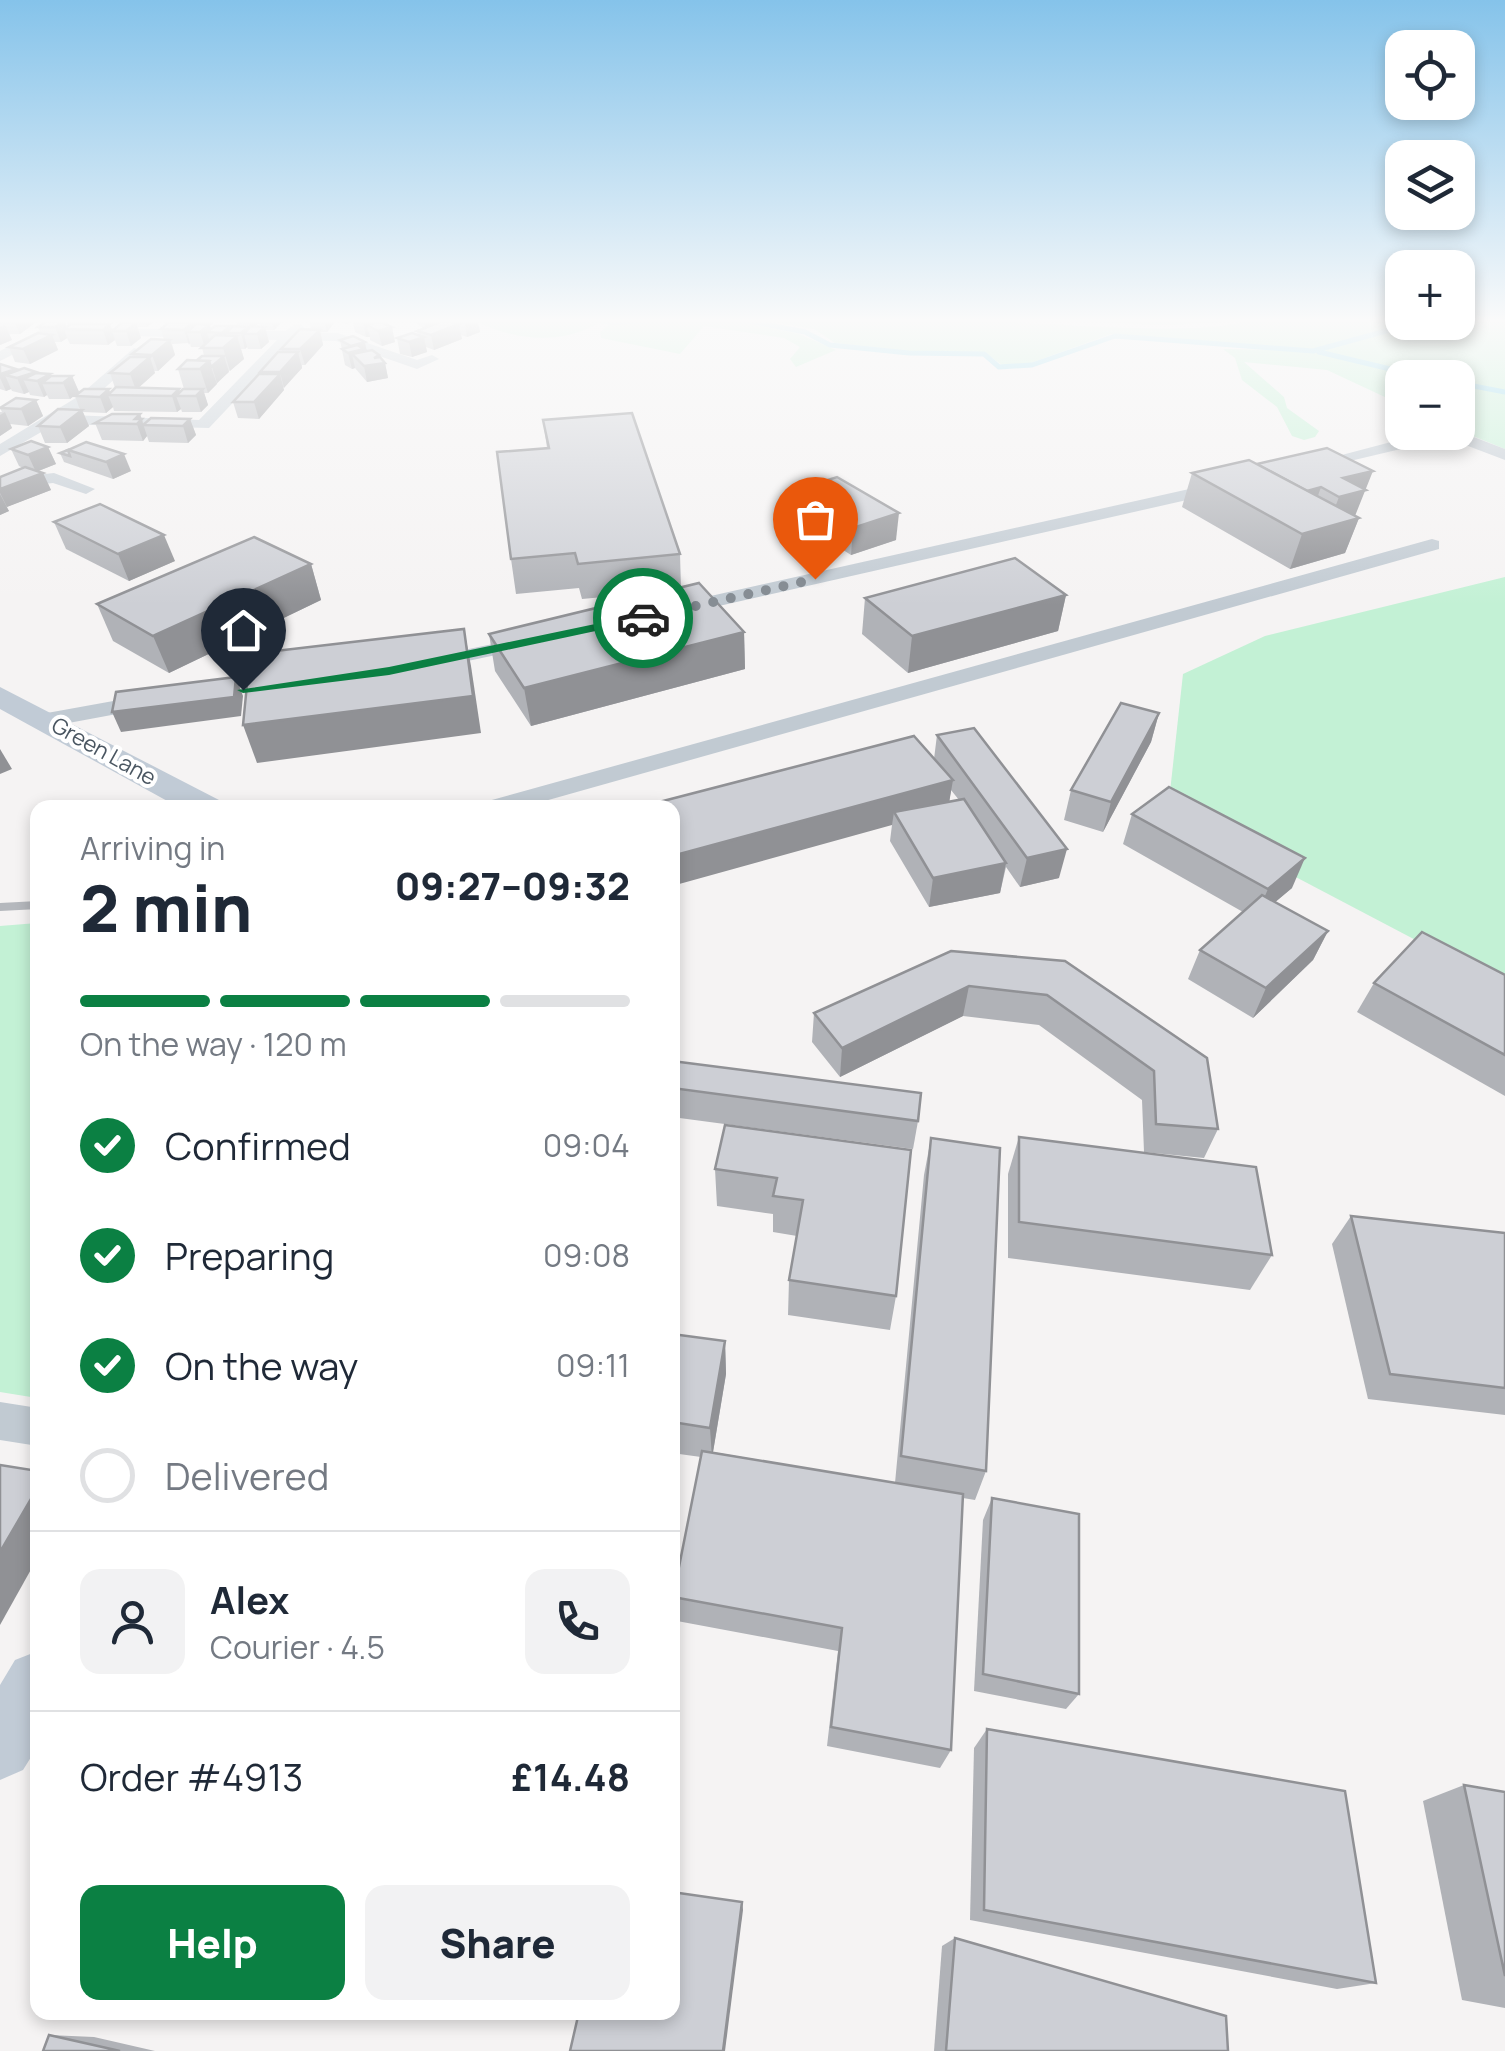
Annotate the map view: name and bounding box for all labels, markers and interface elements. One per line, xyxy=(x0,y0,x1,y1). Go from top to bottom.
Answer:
map controls xyxy=(1385,30,1475,450)
button: locate xyxy=(1385,30,1475,120)
button: layers xyxy=(1385,140,1475,230)
button: + xyxy=(1385,250,1475,340)
button: − xyxy=(1385,360,1475,450)
pin xyxy=(773,477,858,580)
icon: bag xyxy=(788,492,843,547)
courier xyxy=(593,568,693,668)
pin xyxy=(201,588,286,691)
icon: car xyxy=(616,591,671,646)
icon: home xyxy=(216,603,271,658)
street label: Green Lane xyxy=(46,710,162,792)
text: Arriving in xyxy=(80,826,225,870)
text: 09:27–09:32 xyxy=(395,859,630,911)
text: 2 min xyxy=(80,863,252,952)
text: On the way · 120 m xyxy=(80,1022,347,1066)
icon: check xyxy=(80,1118,135,1173)
text: Confirmed xyxy=(165,1119,351,1171)
text: 09:04 xyxy=(543,1123,630,1167)
icon: check xyxy=(80,1228,135,1283)
text: Preparing xyxy=(165,1229,334,1281)
text: 09:08 xyxy=(543,1233,630,1277)
icon: check xyxy=(80,1338,135,1393)
text: On the way xyxy=(165,1339,358,1391)
text: 09:11 xyxy=(556,1343,630,1387)
text: Delivered xyxy=(165,1449,329,1501)
button: person xyxy=(80,1569,185,1674)
button: phone xyxy=(525,1569,630,1674)
text: Alex xyxy=(210,1573,289,1625)
text: Courier · 4.5 xyxy=(210,1625,385,1669)
text: Order #4913 xyxy=(80,1750,303,1802)
text: £14.48 xyxy=(511,1750,630,1802)
button: Help xyxy=(80,1885,345,2000)
button: Share xyxy=(365,1885,630,2000)

